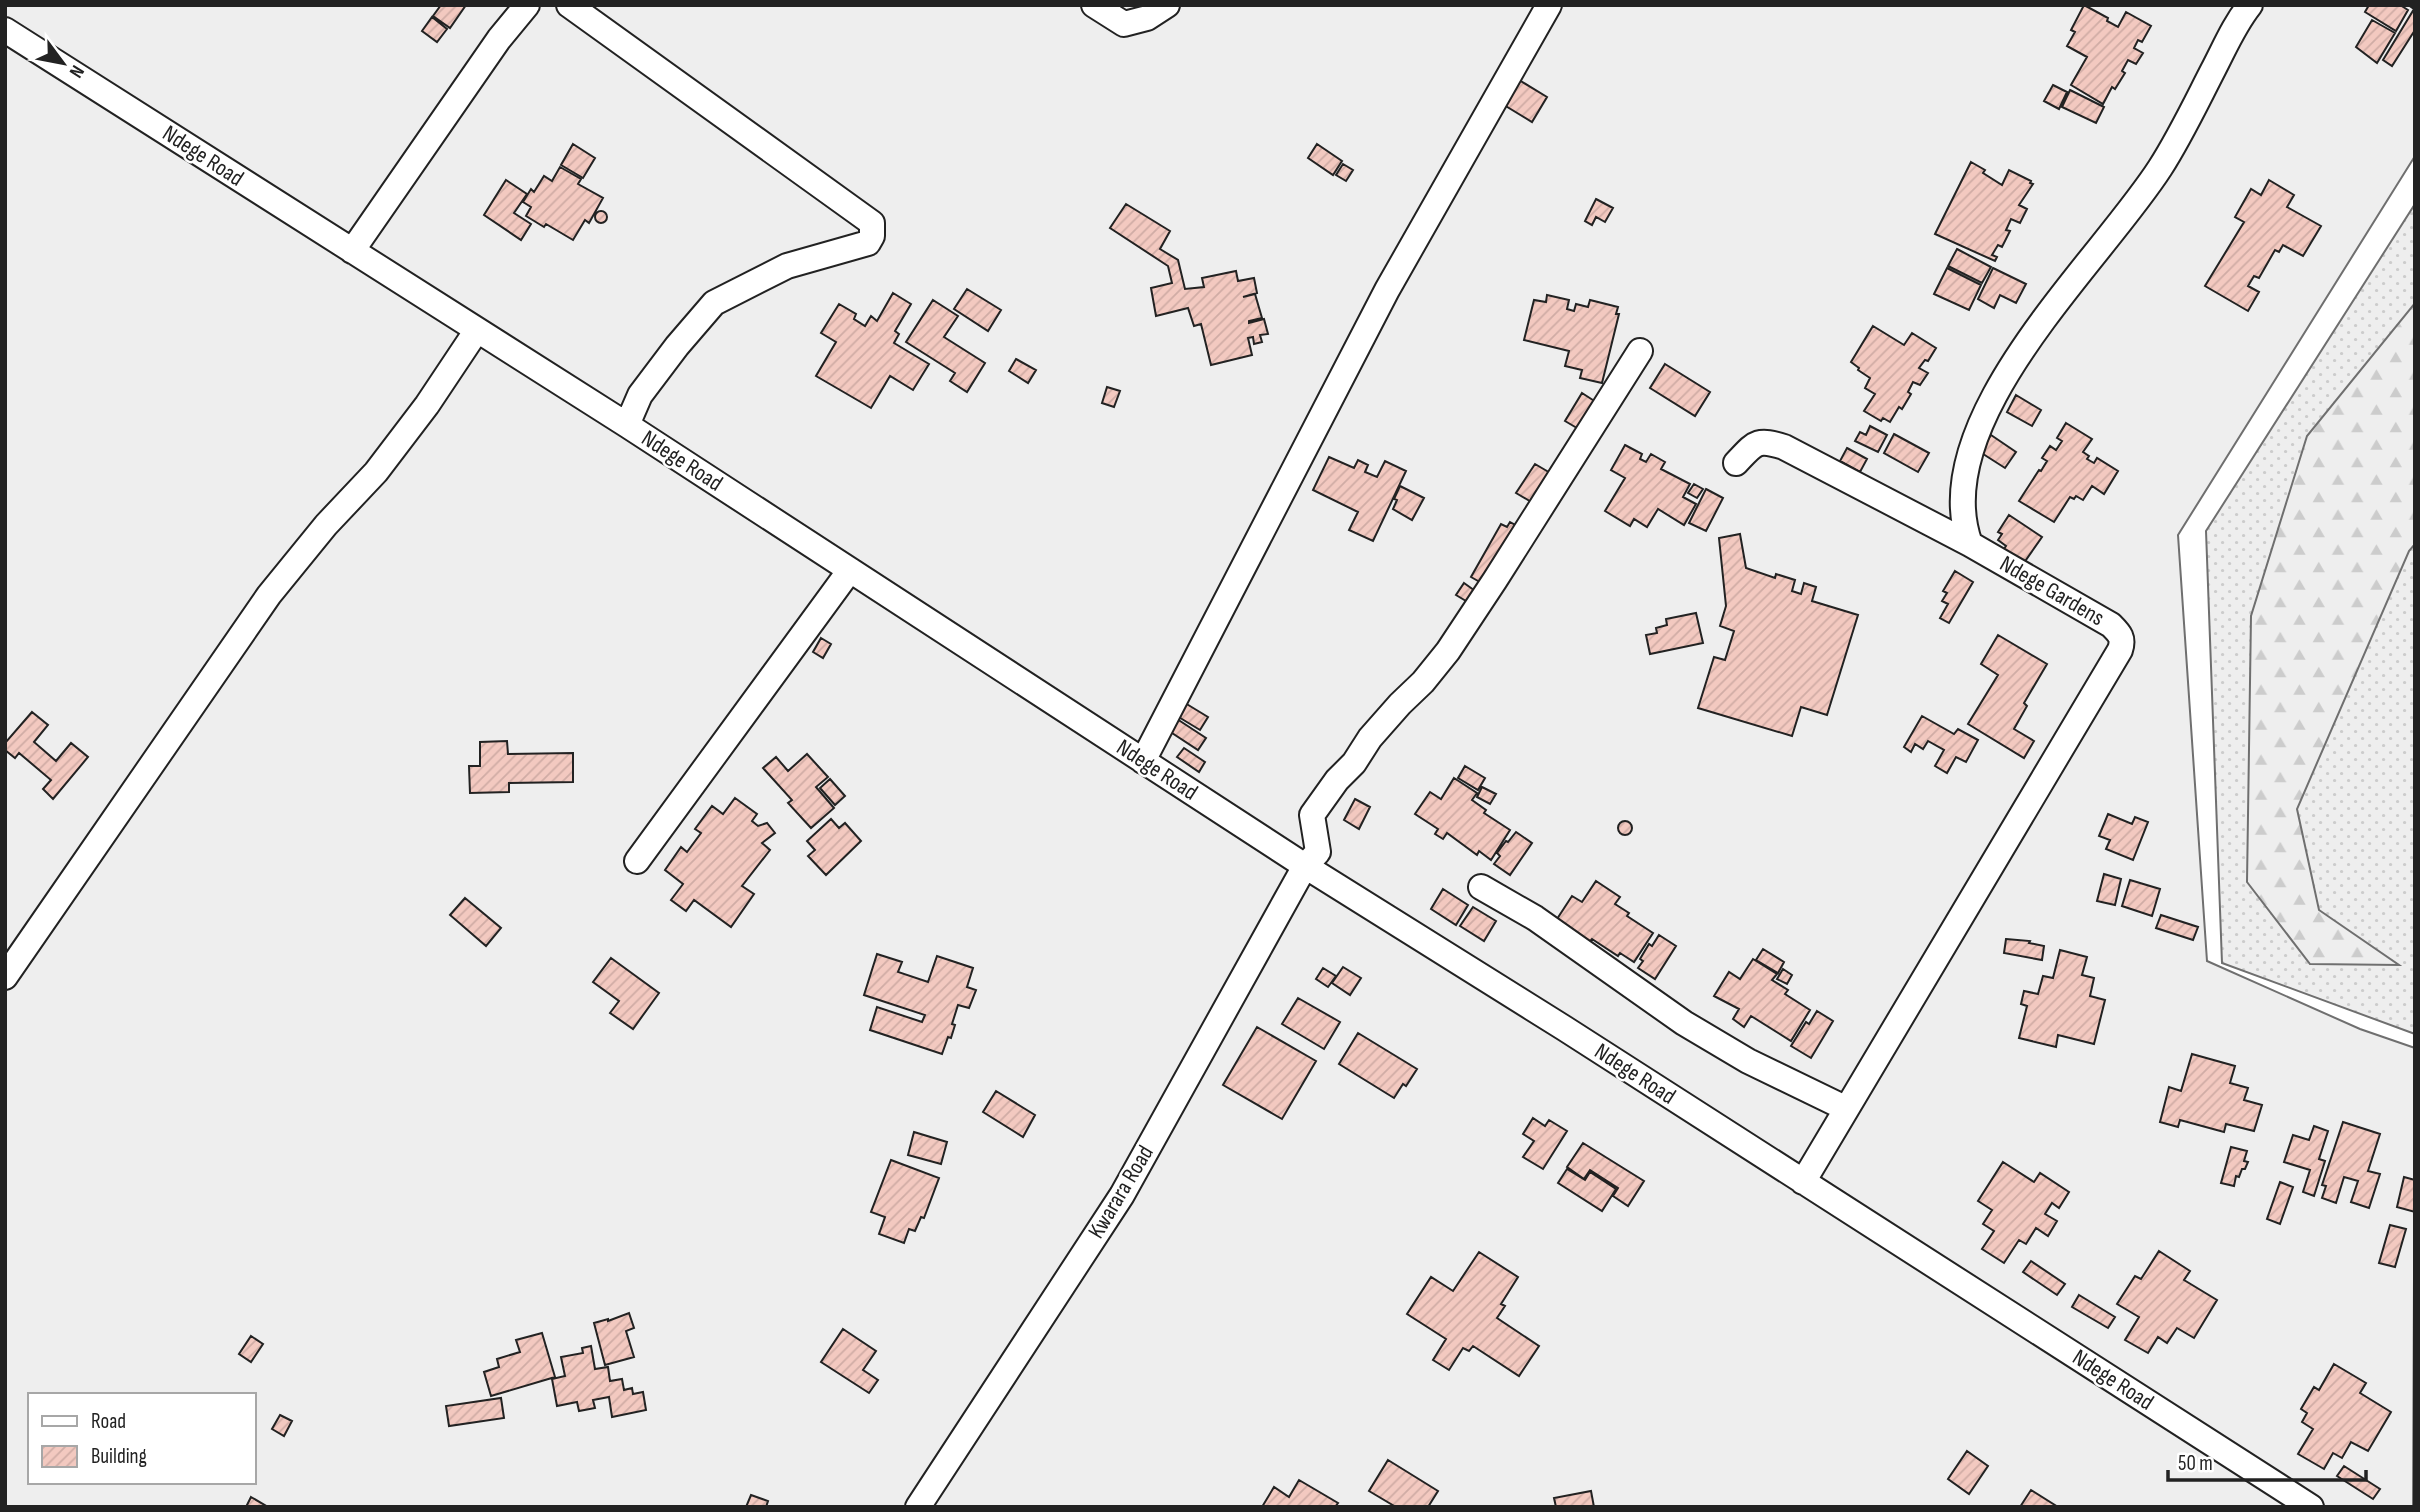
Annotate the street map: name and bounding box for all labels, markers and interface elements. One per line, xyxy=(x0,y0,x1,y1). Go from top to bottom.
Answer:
north arrow xyxy=(28,28,98,98)
text: N xyxy=(64,61,89,82)
street label: Ndege Road xyxy=(157,120,249,192)
street label: Ndege Road xyxy=(636,425,728,497)
street label: Ndege Gardens xyxy=(1995,550,2109,632)
street label: Ndege Road xyxy=(1111,734,1203,806)
street label: Ndege Road xyxy=(1589,1038,1681,1110)
street label: Kwarara Road xyxy=(1082,1140,1160,1244)
street label: Ndege Road xyxy=(2067,1344,2159,1416)
legend xyxy=(28,1393,256,1484)
text: Road xyxy=(91,1409,126,1434)
scale bar xyxy=(2168,1438,2366,1482)
text: Building xyxy=(91,1444,147,1469)
text: 50 m xyxy=(2178,1451,2213,1476)

